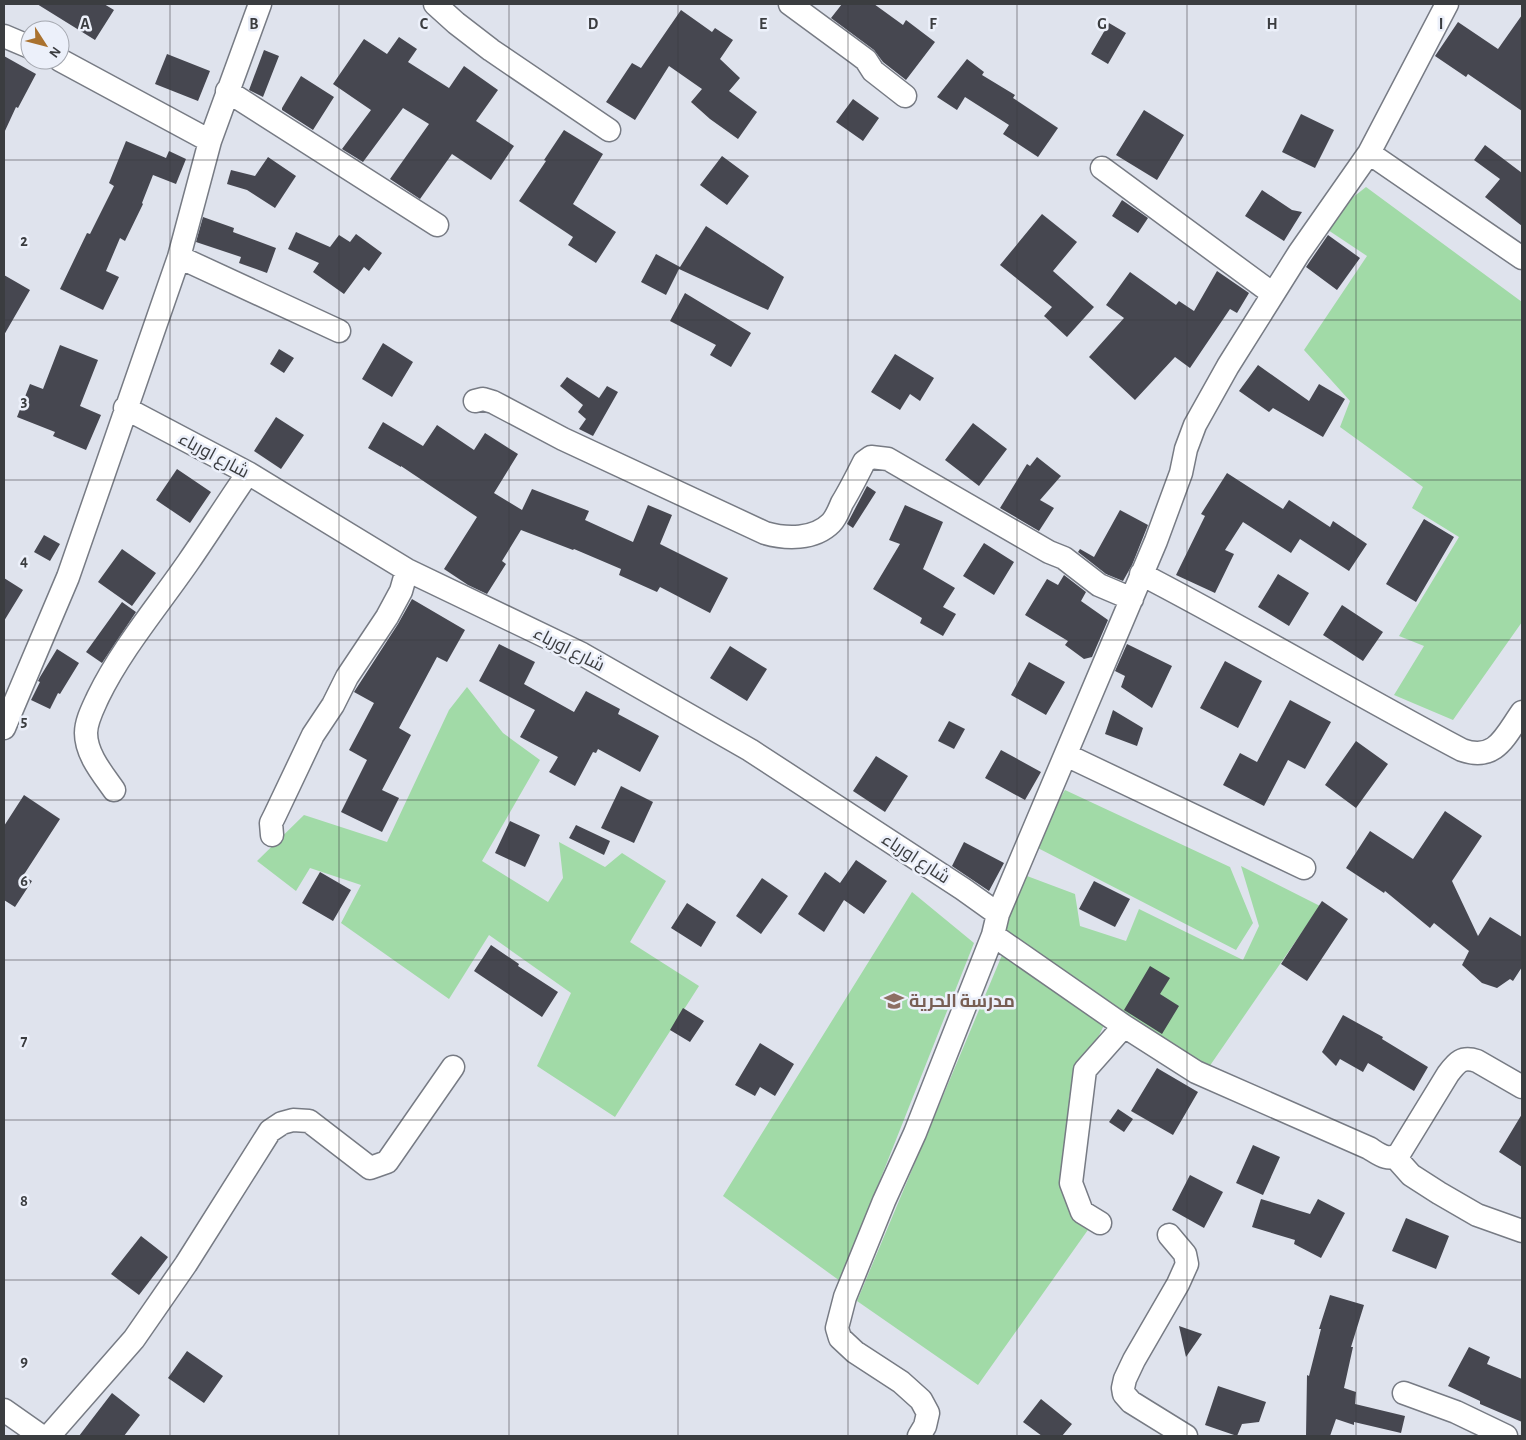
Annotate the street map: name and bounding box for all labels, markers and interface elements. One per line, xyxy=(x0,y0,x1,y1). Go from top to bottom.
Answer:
text: A xyxy=(80,16,90,32)
text: B xyxy=(249,16,259,32)
text: C xyxy=(420,16,429,32)
text: D xyxy=(588,16,599,32)
text: E xyxy=(759,16,767,32)
text: F xyxy=(929,16,937,32)
text: G xyxy=(1097,16,1107,32)
text: H xyxy=(1266,16,1278,32)
text: I xyxy=(1439,16,1443,32)
north arrow xyxy=(20,20,70,70)
text: N xyxy=(46,44,63,60)
text: 2 xyxy=(20,233,28,249)
text: 3 xyxy=(21,393,28,409)
street label: شارع اورباء xyxy=(174,429,252,484)
text: 4 xyxy=(20,553,28,569)
street label: شارع اورباء xyxy=(529,623,607,677)
text: 5 xyxy=(21,713,28,729)
street label: شارع اورباء xyxy=(877,829,953,889)
text: 6 xyxy=(20,873,28,889)
school or university icon: مدرسة الحرية xyxy=(883,990,905,1012)
place label: مدرسة الحرية xyxy=(909,993,1015,1012)
text: 7 xyxy=(21,1033,28,1049)
text: 8 xyxy=(20,1193,28,1209)
text: 9 xyxy=(20,1353,28,1369)

